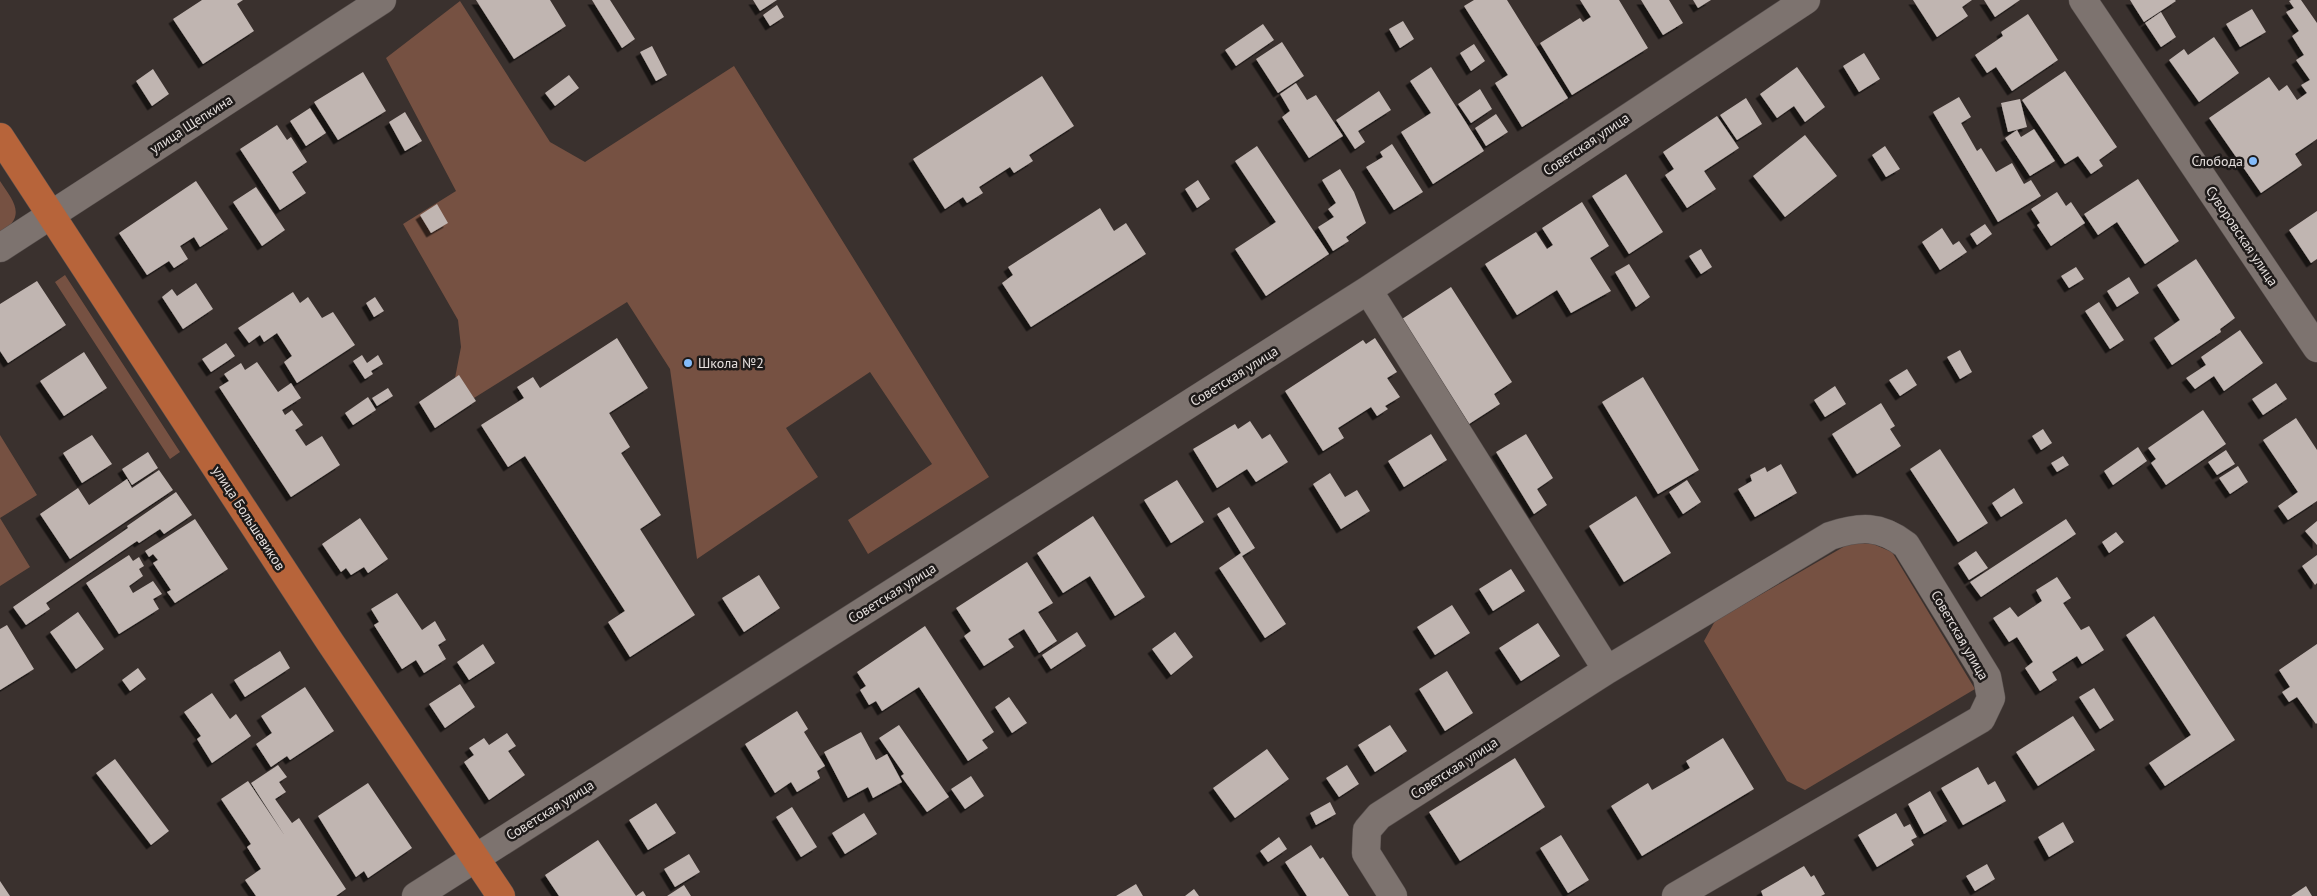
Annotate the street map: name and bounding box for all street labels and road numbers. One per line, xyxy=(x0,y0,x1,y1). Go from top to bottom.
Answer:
street label: улица Щепкина xyxy=(146,90,236,158)
street label: Советская улица xyxy=(1539,108,1633,180)
street label: Суворовская улица xyxy=(2202,182,2282,290)
street label: Советская улица xyxy=(1187,342,1281,410)
street label: улица Большевиков xyxy=(208,462,290,574)
street label: Советская улица xyxy=(845,559,939,627)
street label: Советская улица xyxy=(1927,587,1993,683)
street label: Советская улица xyxy=(1407,733,1501,803)
street label: Советская улица xyxy=(503,776,597,844)

